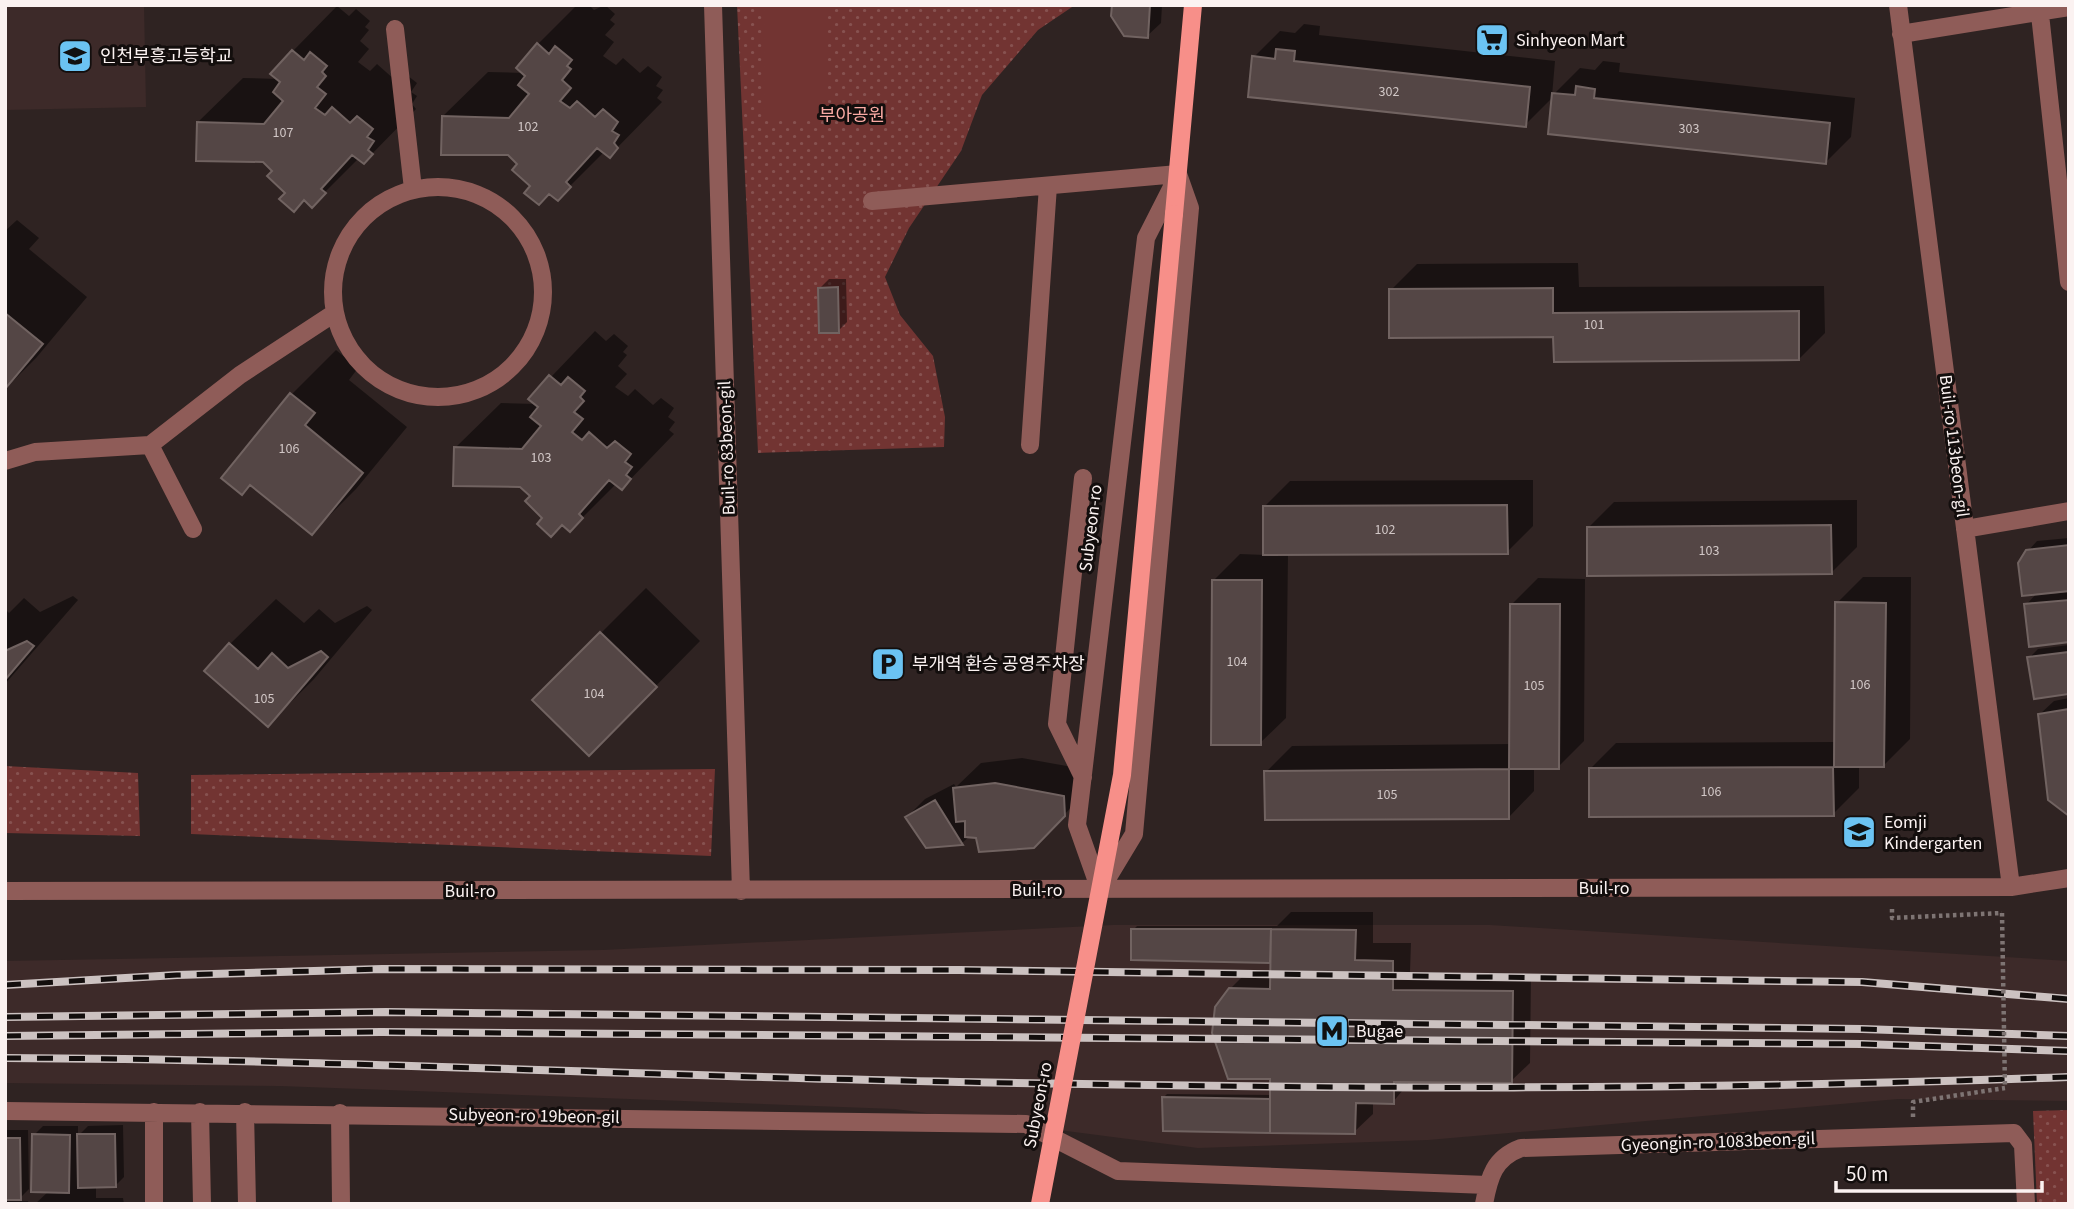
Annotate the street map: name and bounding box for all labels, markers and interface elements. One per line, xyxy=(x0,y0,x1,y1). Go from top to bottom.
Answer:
supermarket icon: Sinhyeon Mart xyxy=(1473,21,1511,59)
place label: Sinhyeon Mart xyxy=(1516,28,1625,53)
school or university icon: 인천부흥고등학교 xyxy=(56,37,94,75)
place label: 인천부흥고등학교 xyxy=(100,44,232,69)
house number: 302 xyxy=(1379,82,1399,102)
park label: 부아공원 xyxy=(819,103,885,128)
house number: 102 xyxy=(518,117,538,137)
house number: 303 xyxy=(1679,119,1699,139)
house number: 107 xyxy=(273,123,293,143)
house number: 101 xyxy=(1584,315,1604,335)
street label: Buil-ro 113beon-gil xyxy=(1933,373,1975,519)
street label: Buil-ro 83beon-gil xyxy=(712,380,742,516)
house number: 106 xyxy=(279,439,299,459)
house number: 103 xyxy=(531,448,551,468)
street label: Subyeon-ro xyxy=(1073,483,1109,573)
house number: 102 xyxy=(1375,520,1395,540)
house number: 103 xyxy=(1699,541,1719,561)
parking icon: 부개역 환승 공영주차장 xyxy=(869,645,907,683)
place label: 부개역 환승 공영주차장 xyxy=(912,652,1085,677)
house number: 104 xyxy=(1227,652,1247,672)
house number: 106 xyxy=(1850,675,1870,695)
house number: 105 xyxy=(1524,676,1544,696)
house number: 104 xyxy=(584,684,604,704)
house number: 105 xyxy=(254,689,274,709)
house number: 106 xyxy=(1701,782,1721,802)
house number: 105 xyxy=(1377,785,1397,805)
place label: Eomji Kindergarten xyxy=(1884,810,1982,856)
school or university icon: Eomji Kindergarten xyxy=(1840,813,1878,851)
street label: Buil-ro xyxy=(1579,876,1629,901)
street label: Buil-ro xyxy=(1012,878,1062,903)
street label: Buil-ro xyxy=(445,879,495,904)
metro station icon: Bugae xyxy=(1313,1012,1351,1050)
place label: Bugae xyxy=(1356,1019,1403,1044)
street label: Subyeon-ro xyxy=(1017,1060,1059,1150)
street label: Subyeon-ro 19beon-gil xyxy=(448,1102,620,1130)
street label: Gyeongin-ro 1083beon-gil xyxy=(1620,1126,1816,1158)
scale bar xyxy=(1836,1150,2042,1194)
text: 50 m xyxy=(1846,1159,1888,1189)

